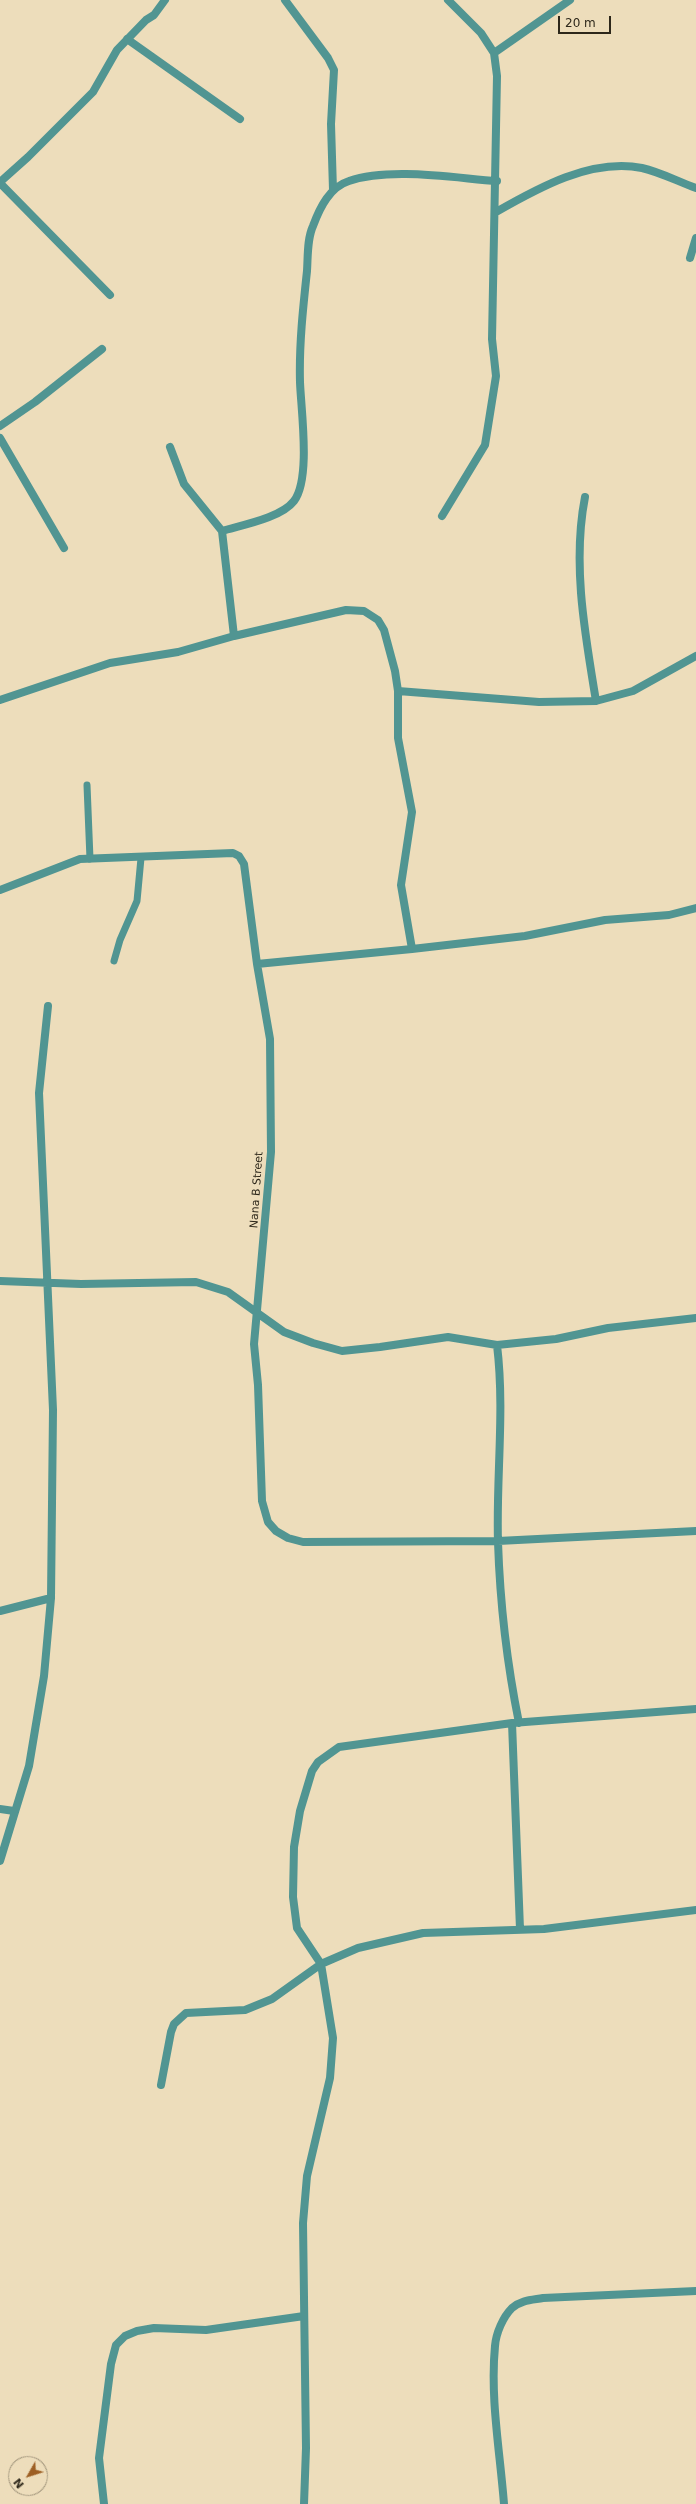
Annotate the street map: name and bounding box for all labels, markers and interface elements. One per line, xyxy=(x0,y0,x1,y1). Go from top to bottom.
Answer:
scale bar xyxy=(560,8,613,34)
text: 20 m xyxy=(565,16,596,30)
street label: Nana B Street xyxy=(248,1151,266,1229)
north arrow xyxy=(8,2456,48,2496)
text: N xyxy=(11,2476,27,2491)

